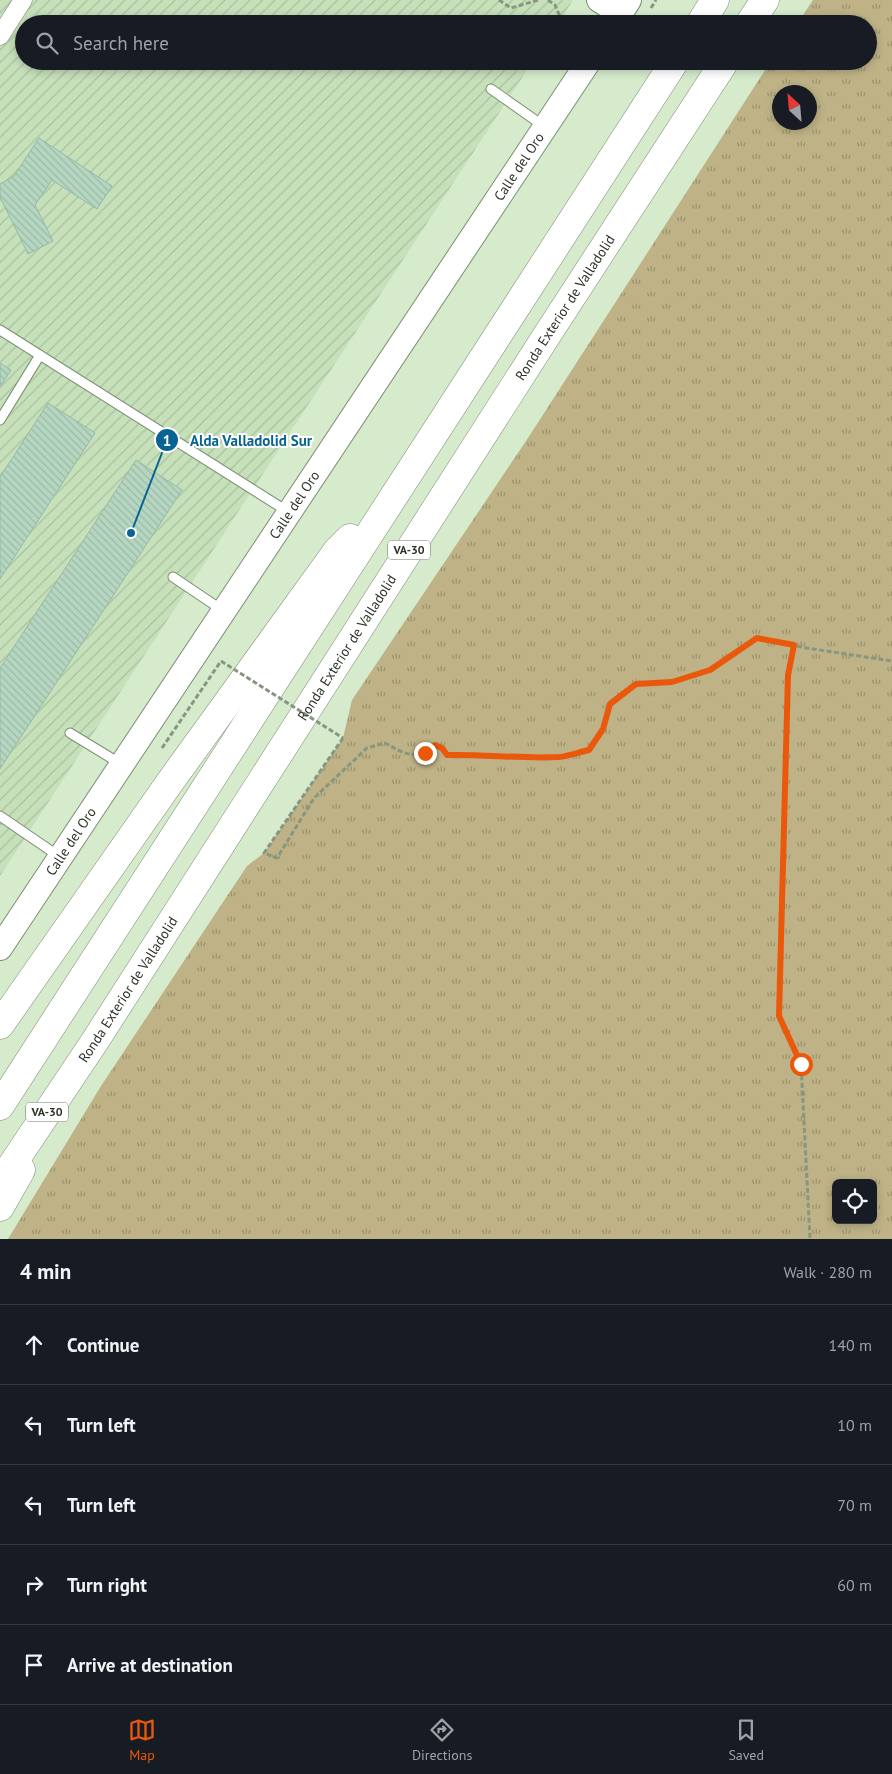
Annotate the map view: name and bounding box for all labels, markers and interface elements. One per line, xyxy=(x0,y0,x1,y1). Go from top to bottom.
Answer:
search box xyxy=(15,15,877,70)
icon: search xyxy=(33,29,61,57)
text: Search here xyxy=(73,31,169,55)
north arrow xyxy=(772,85,817,130)
street label: Calle del Oro xyxy=(490,129,548,204)
street label: Ronda Exterior de Valladolid xyxy=(511,231,619,384)
callout: Alda Valladolid Sur xyxy=(154,425,322,455)
text: 1 xyxy=(163,431,171,450)
text: Alda Valladolid Sur xyxy=(190,431,313,450)
street label: Calle del Oro xyxy=(265,467,323,542)
road number: VA-30 xyxy=(388,540,430,560)
street label: Ronda Exterior de Valladolid xyxy=(293,571,400,724)
route end xyxy=(414,742,437,765)
street label: Calle del Oro xyxy=(42,804,100,879)
street label: Ronda Exterior de Valladolid xyxy=(74,913,181,1066)
route start xyxy=(790,1053,813,1076)
road number: VA-30 xyxy=(26,1102,68,1122)
map controls xyxy=(832,1179,877,1224)
button: locate xyxy=(832,1179,877,1224)
text: 4 min xyxy=(20,1258,71,1285)
text: Walk · 280 m xyxy=(783,1262,872,1282)
icon: ahead xyxy=(20,1331,48,1359)
text: Continue xyxy=(67,1333,139,1357)
text: 140 m xyxy=(829,1335,872,1355)
icon: left xyxy=(20,1411,48,1439)
text: Turn left xyxy=(67,1413,136,1437)
text: 10 m xyxy=(837,1415,872,1435)
icon: left xyxy=(20,1491,48,1519)
text: Turn left xyxy=(67,1493,136,1517)
text: 70 m xyxy=(837,1495,872,1515)
icon: right xyxy=(20,1571,48,1599)
text: Turn right xyxy=(67,1573,147,1597)
text: 60 m xyxy=(837,1575,872,1595)
icon: arrive xyxy=(20,1651,48,1679)
text: Arrive at destination xyxy=(67,1653,233,1677)
tab: Map xyxy=(128,1716,156,1764)
tab: Directions xyxy=(412,1716,472,1764)
tab: Saved xyxy=(728,1716,764,1764)

